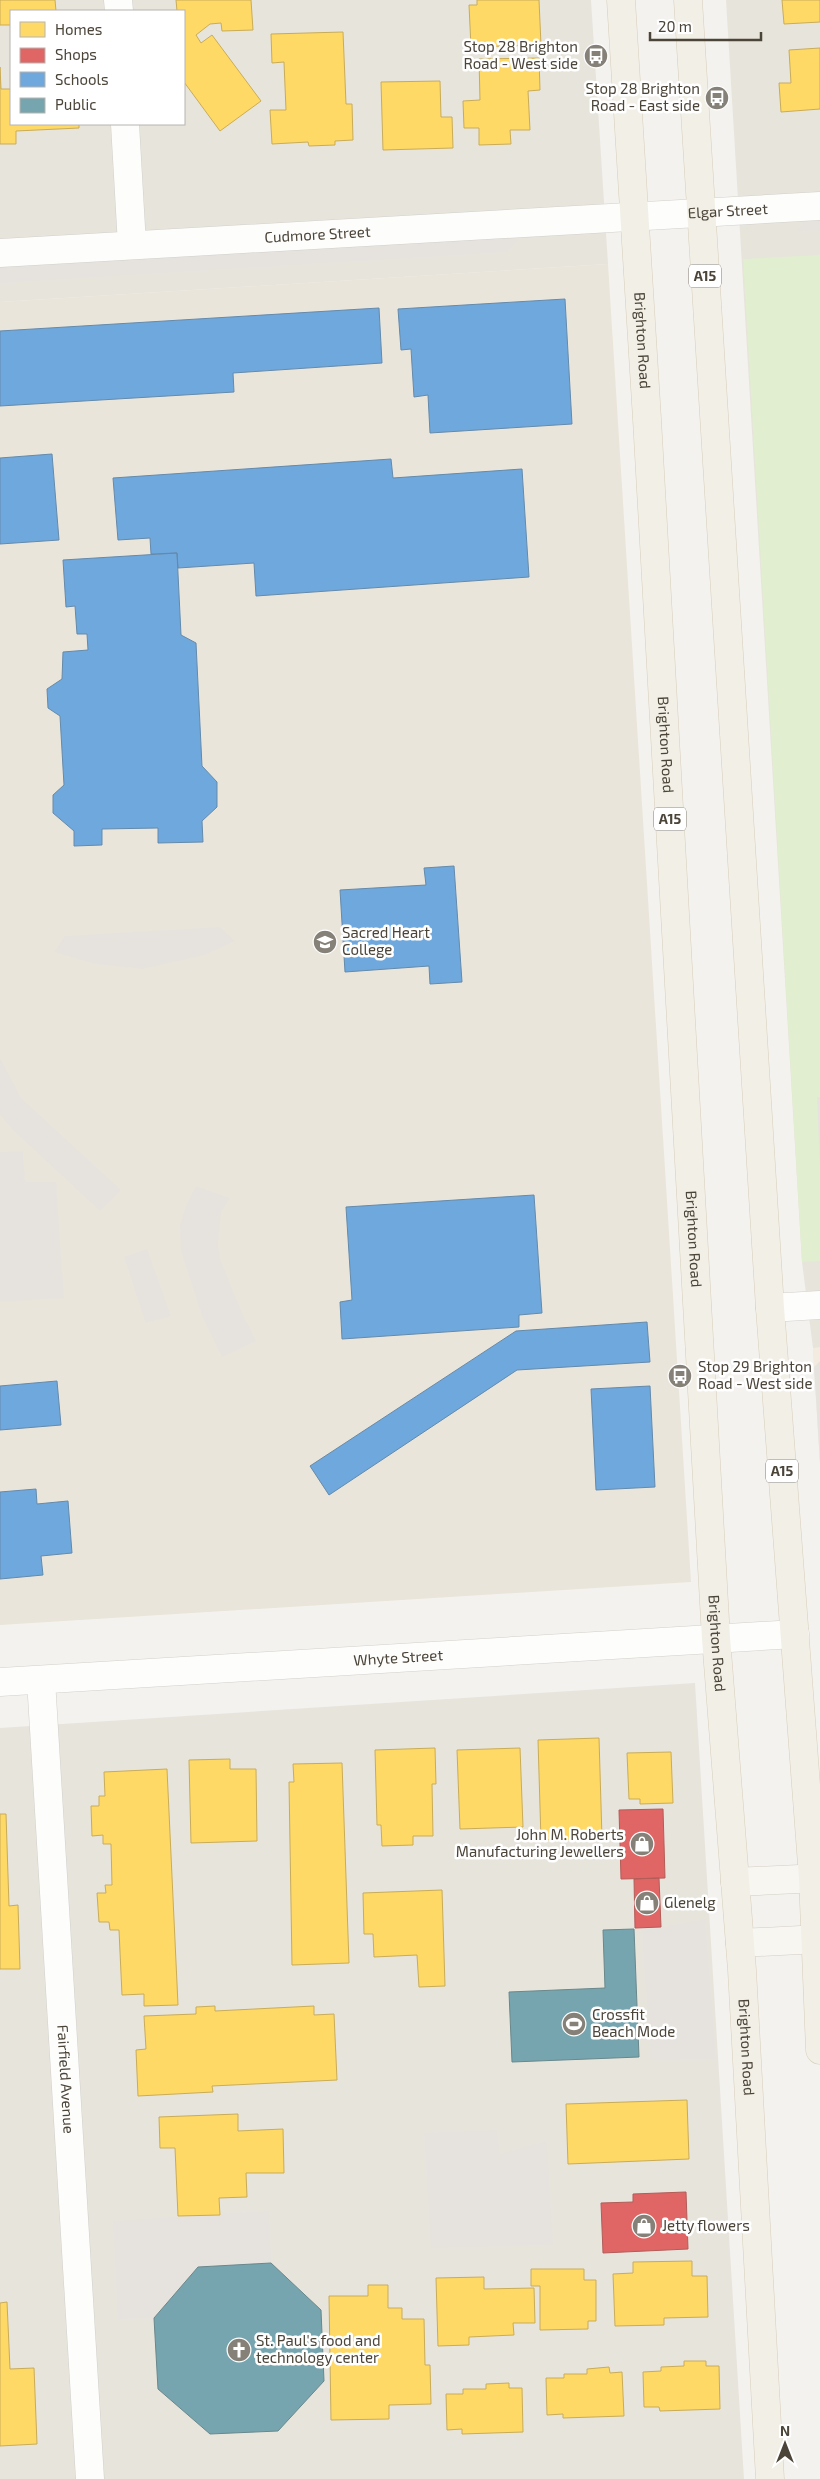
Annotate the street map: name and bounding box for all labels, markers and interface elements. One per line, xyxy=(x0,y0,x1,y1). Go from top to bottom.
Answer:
legend xyxy=(10,10,185,125)
scale bar xyxy=(650,10,761,42)
text: 20 m xyxy=(658,17,692,35)
text: Homes xyxy=(55,20,102,38)
place label: Stop 28 Brighton Road - West side xyxy=(463,37,578,72)
bus stop icon: Stop 28 Brighton Road - West side xyxy=(583,43,609,69)
text: Shops xyxy=(55,45,97,63)
text: Schools xyxy=(55,70,109,88)
place label: Stop 28 Brighton Road - East side xyxy=(585,79,700,114)
bus stop icon: Stop 28 Brighton Road - East side xyxy=(704,85,730,111)
text: Public xyxy=(55,95,96,113)
street label: Elgar Street xyxy=(687,199,769,222)
street label: Cudmore Street xyxy=(264,222,371,246)
road number: A15 xyxy=(689,264,721,288)
street label: Brighton Road xyxy=(631,291,655,389)
street label: Brighton Road xyxy=(655,696,678,794)
road number: A15 xyxy=(654,808,686,831)
place label: Sacred Heart College xyxy=(342,923,430,958)
school or university icon: Sacred Heart College xyxy=(312,929,338,955)
street label: Brighton Road xyxy=(683,1190,706,1288)
place label: Stop 29 Brighton Road - West side xyxy=(698,1357,812,1392)
bus stop icon: Stop 29 Brighton Road - West side xyxy=(667,1363,693,1389)
road number: A15 xyxy=(766,1460,798,1482)
street label: Brighton Road xyxy=(706,1594,730,1692)
street label: Whyte Street xyxy=(353,1645,444,1669)
place label: John M. Roberts Manufacturing Jewellers xyxy=(456,1825,624,1860)
shop icon: John M. Roberts Manufacturing Jewellers xyxy=(629,1831,655,1857)
shop icon: Glenelg xyxy=(634,1890,660,1916)
place label: Glenelg xyxy=(664,1893,716,1911)
street label: Brighton Road xyxy=(736,1998,759,2096)
place label: Crossfit Beach Mode xyxy=(592,2005,675,2040)
sports icon: Crossfit Beach Mode xyxy=(561,2011,587,2037)
street label: Fairfield Avenue xyxy=(54,2024,79,2134)
shop icon: Jetty flowers xyxy=(631,2213,657,2239)
place label: Jetty flowers xyxy=(662,2216,750,2234)
place label: St. Paul's food and technology center xyxy=(256,2331,381,2366)
church icon: St. Paul's food and technology center xyxy=(226,2337,252,2363)
north arrow xyxy=(760,2419,810,2469)
text: N xyxy=(780,2422,790,2439)

